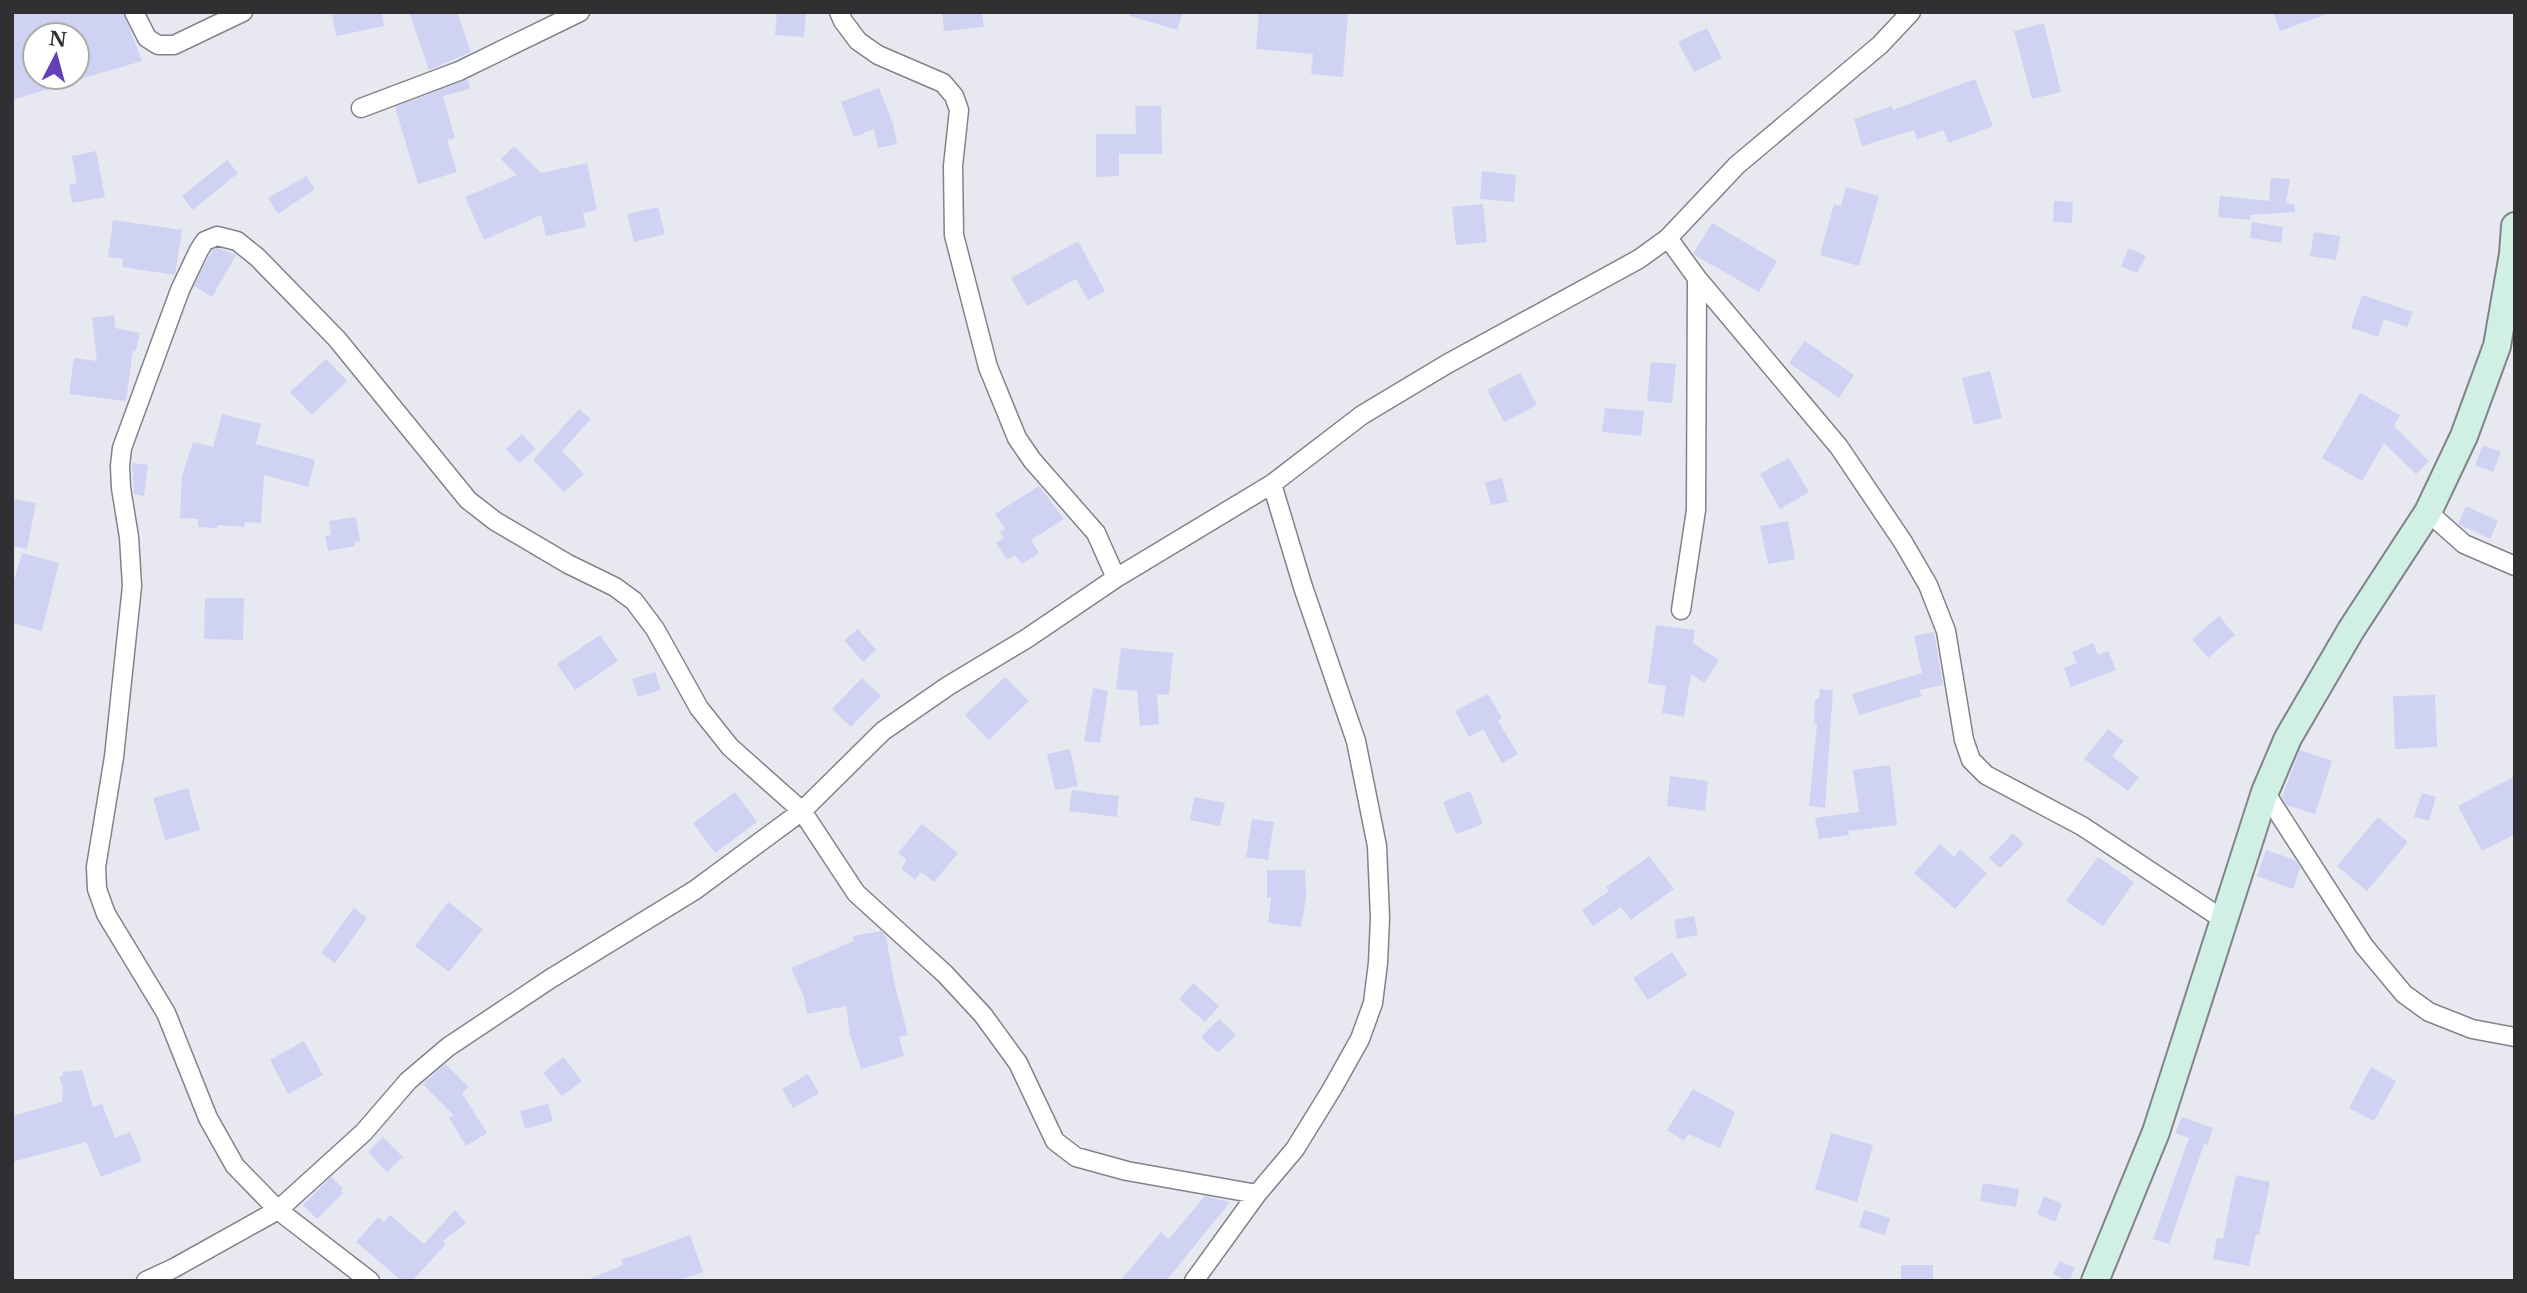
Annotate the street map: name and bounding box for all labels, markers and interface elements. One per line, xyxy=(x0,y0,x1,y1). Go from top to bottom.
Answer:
north arrow xyxy=(21,21,91,91)
text: N xyxy=(48,27,68,52)

